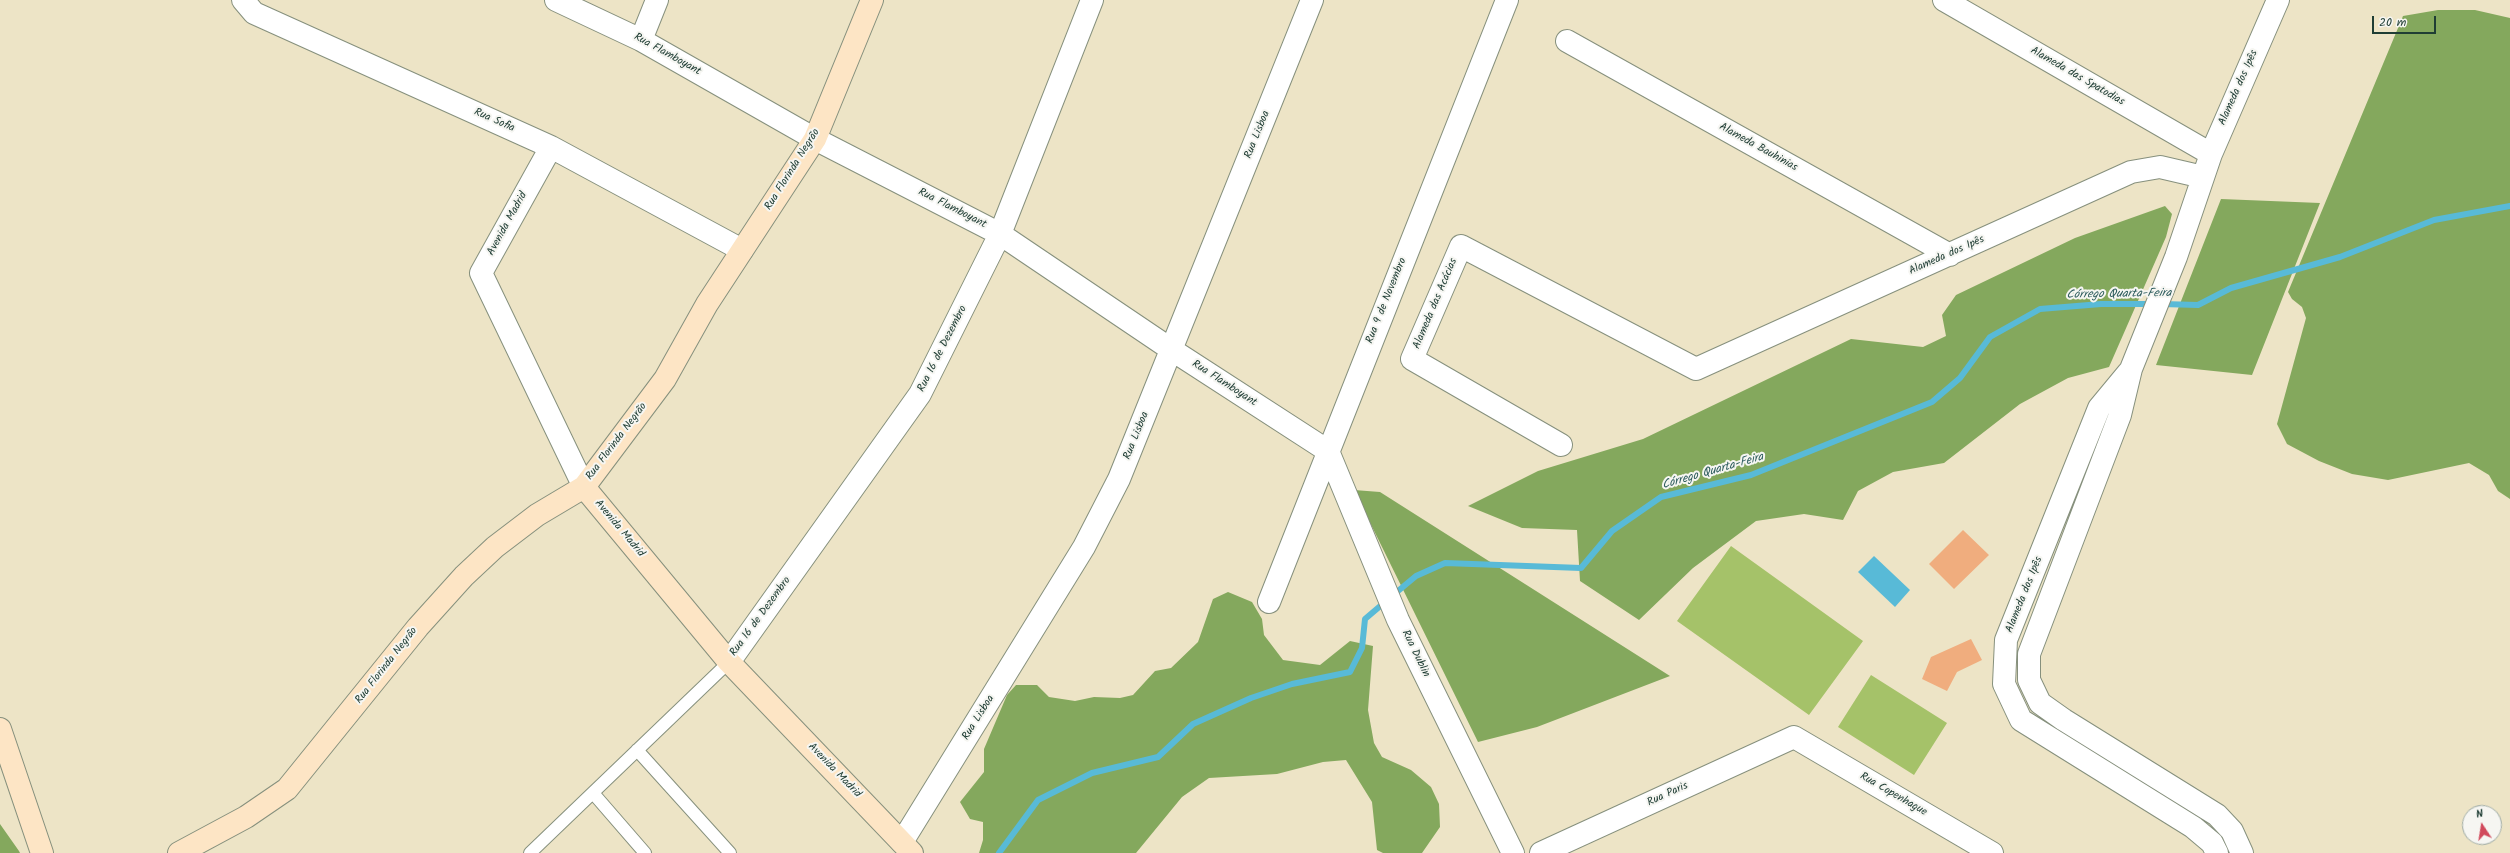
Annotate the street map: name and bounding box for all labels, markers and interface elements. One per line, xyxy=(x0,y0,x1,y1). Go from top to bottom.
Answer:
scale bar xyxy=(2374,8,2438,34)
text: 20 m xyxy=(2379,13,2406,32)
street label: Rua Flamboyant xyxy=(631,31,703,79)
street label: Alameda das Spatodias xyxy=(2028,45,2126,109)
street label: Alameda dos Ipês xyxy=(2216,48,2262,128)
street label: Rua Sofia xyxy=(472,106,516,136)
street label: Rua Lisboa xyxy=(1242,109,1274,161)
street label: Alameda Bauhinias xyxy=(1716,121,1800,175)
street label: Rua Florinda Negrão xyxy=(763,127,823,213)
street label: Rua Flamboyant xyxy=(916,186,988,232)
street label: Avenida Madrid xyxy=(485,190,531,258)
street label: Alameda dos Ipês xyxy=(1907,233,1987,279)
street label: Rua 9 de Novembro xyxy=(1364,256,1410,346)
street label: Alameda das Acácias xyxy=(1411,257,1461,351)
water label: Córrego Quarta-Feira xyxy=(2066,287,2172,303)
street label: Rua 16 de Dezembro xyxy=(916,304,970,394)
street label: Rua Flamboyant xyxy=(1189,358,1259,410)
street label: Rua Florinda Negrão xyxy=(584,401,650,483)
street label: Rua Lisboa xyxy=(1121,410,1153,462)
water label: Córrego Quarta-Feira xyxy=(1661,451,1765,493)
street label: Avenida Madrid xyxy=(591,498,647,560)
street label: Alameda dos Ipês xyxy=(2004,555,2046,635)
street label: Rua 16 de Dezembro xyxy=(728,575,794,659)
street label: Rua Florinda Negrão xyxy=(353,625,421,707)
street label: Rua Dublin xyxy=(1398,628,1432,680)
street label: Rua Lisboa xyxy=(960,693,998,743)
street label: Avenida Madrid xyxy=(805,741,863,801)
street label: Rua Copenhague xyxy=(1857,770,1929,820)
street label: Rua Paris xyxy=(1646,780,1690,810)
north arrow xyxy=(2462,805,2502,845)
text: N xyxy=(2474,805,2485,824)

